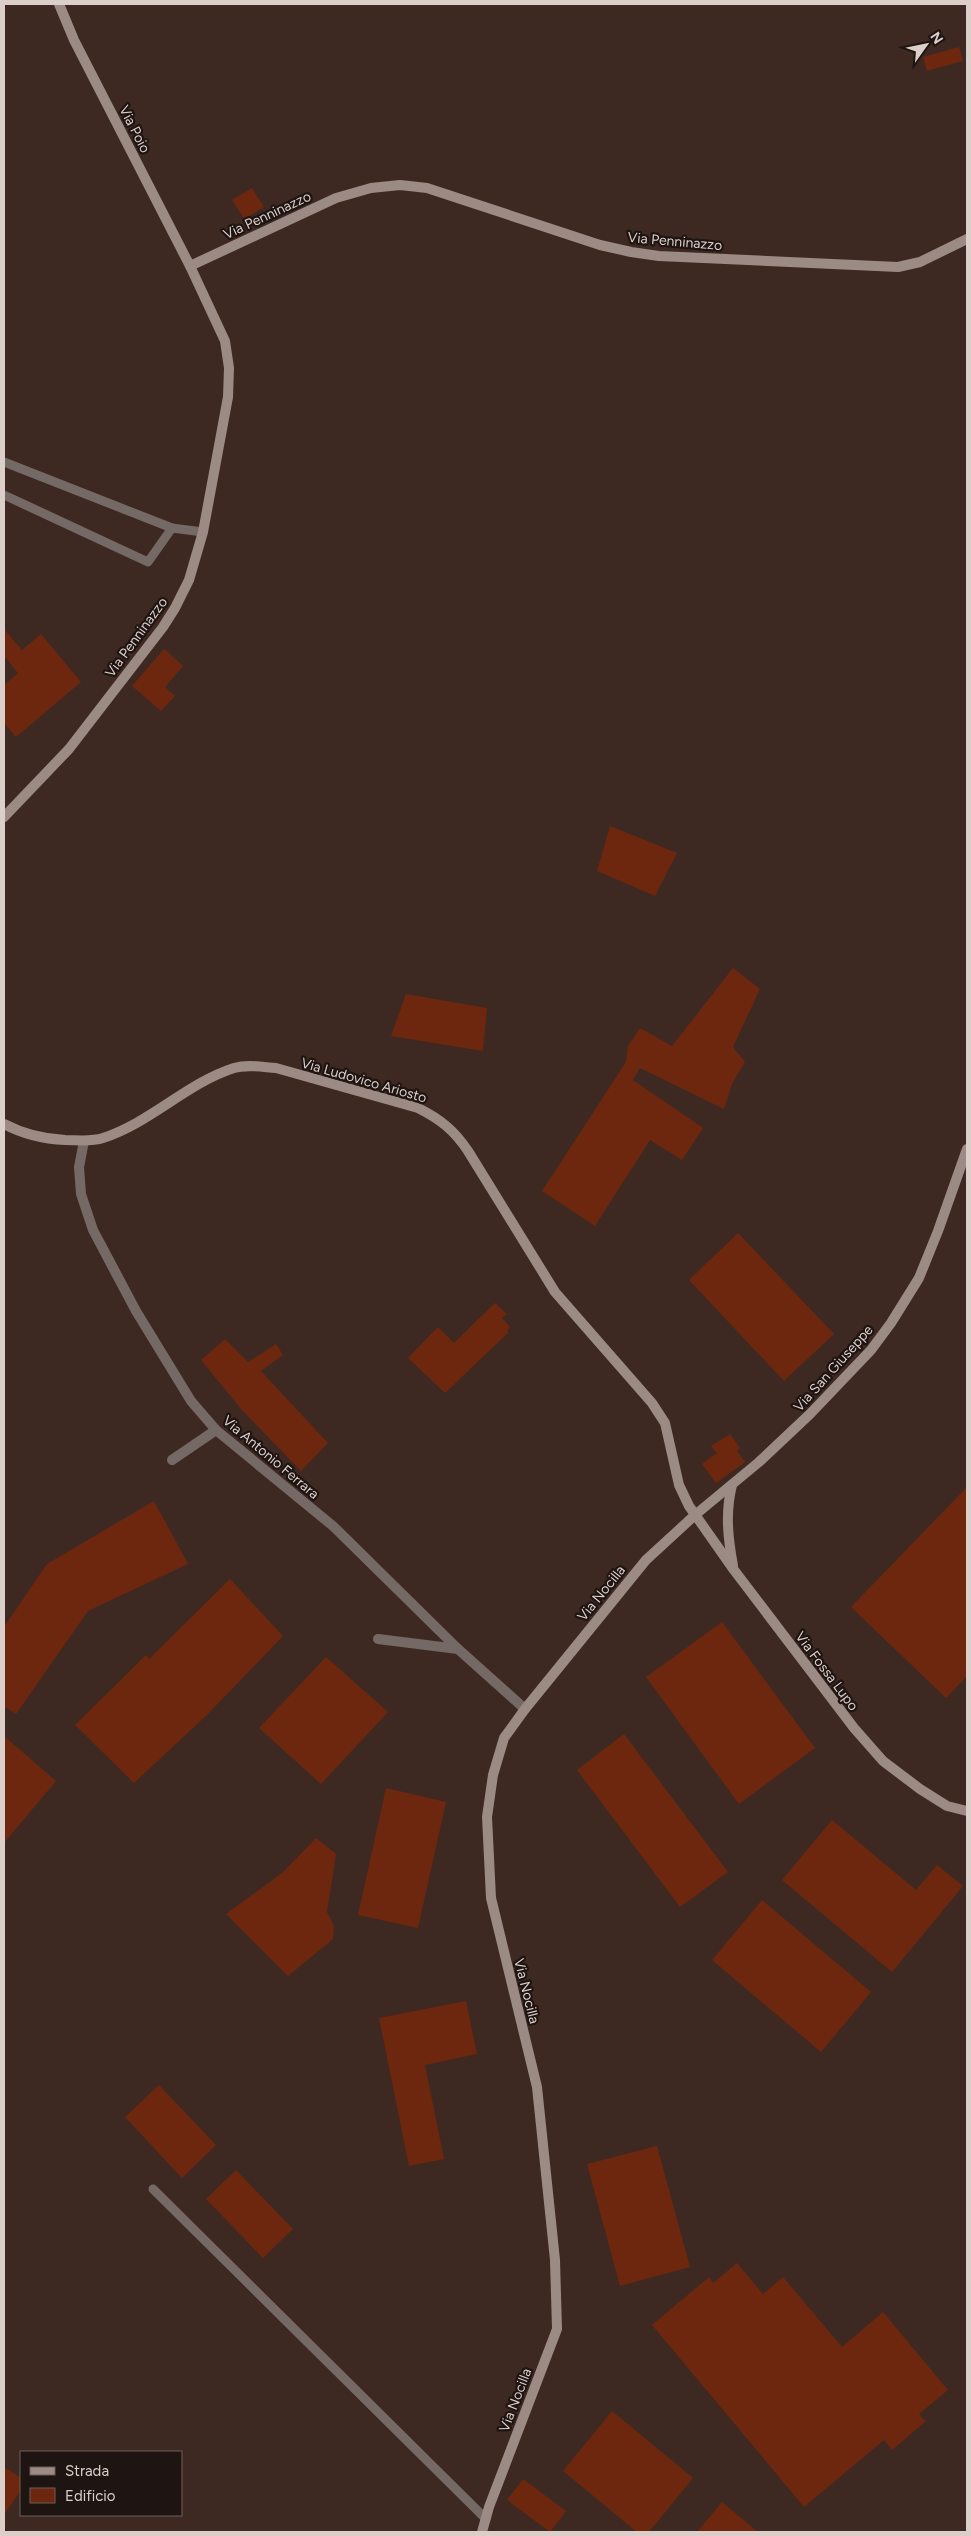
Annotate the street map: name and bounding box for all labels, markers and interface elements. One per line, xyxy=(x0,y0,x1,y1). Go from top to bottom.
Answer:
north arrow xyxy=(901,20,951,70)
text: N xyxy=(926,29,947,47)
street label: Via Poio xyxy=(115,103,154,156)
street label: Via Penninazzo xyxy=(221,188,314,243)
street label: Via Penninazzo xyxy=(627,229,723,254)
street label: Via Penninazzo xyxy=(102,594,171,681)
street label: Via Ludovico Ariosto xyxy=(299,1054,429,1107)
street label: Via San Giuseppe xyxy=(790,1321,877,1415)
street label: Via Antonio Ferrara xyxy=(219,1412,322,1503)
street label: Via Nocilla xyxy=(574,1562,629,1625)
street label: Via Fossa Lupo xyxy=(791,1629,862,1714)
street label: Via Nocilla xyxy=(510,1957,543,2026)
street label: Via Nocilla xyxy=(496,2366,535,2434)
legend xyxy=(20,2451,182,2516)
text: Strada xyxy=(65,2462,109,2480)
text: Edificio xyxy=(65,2487,116,2505)

